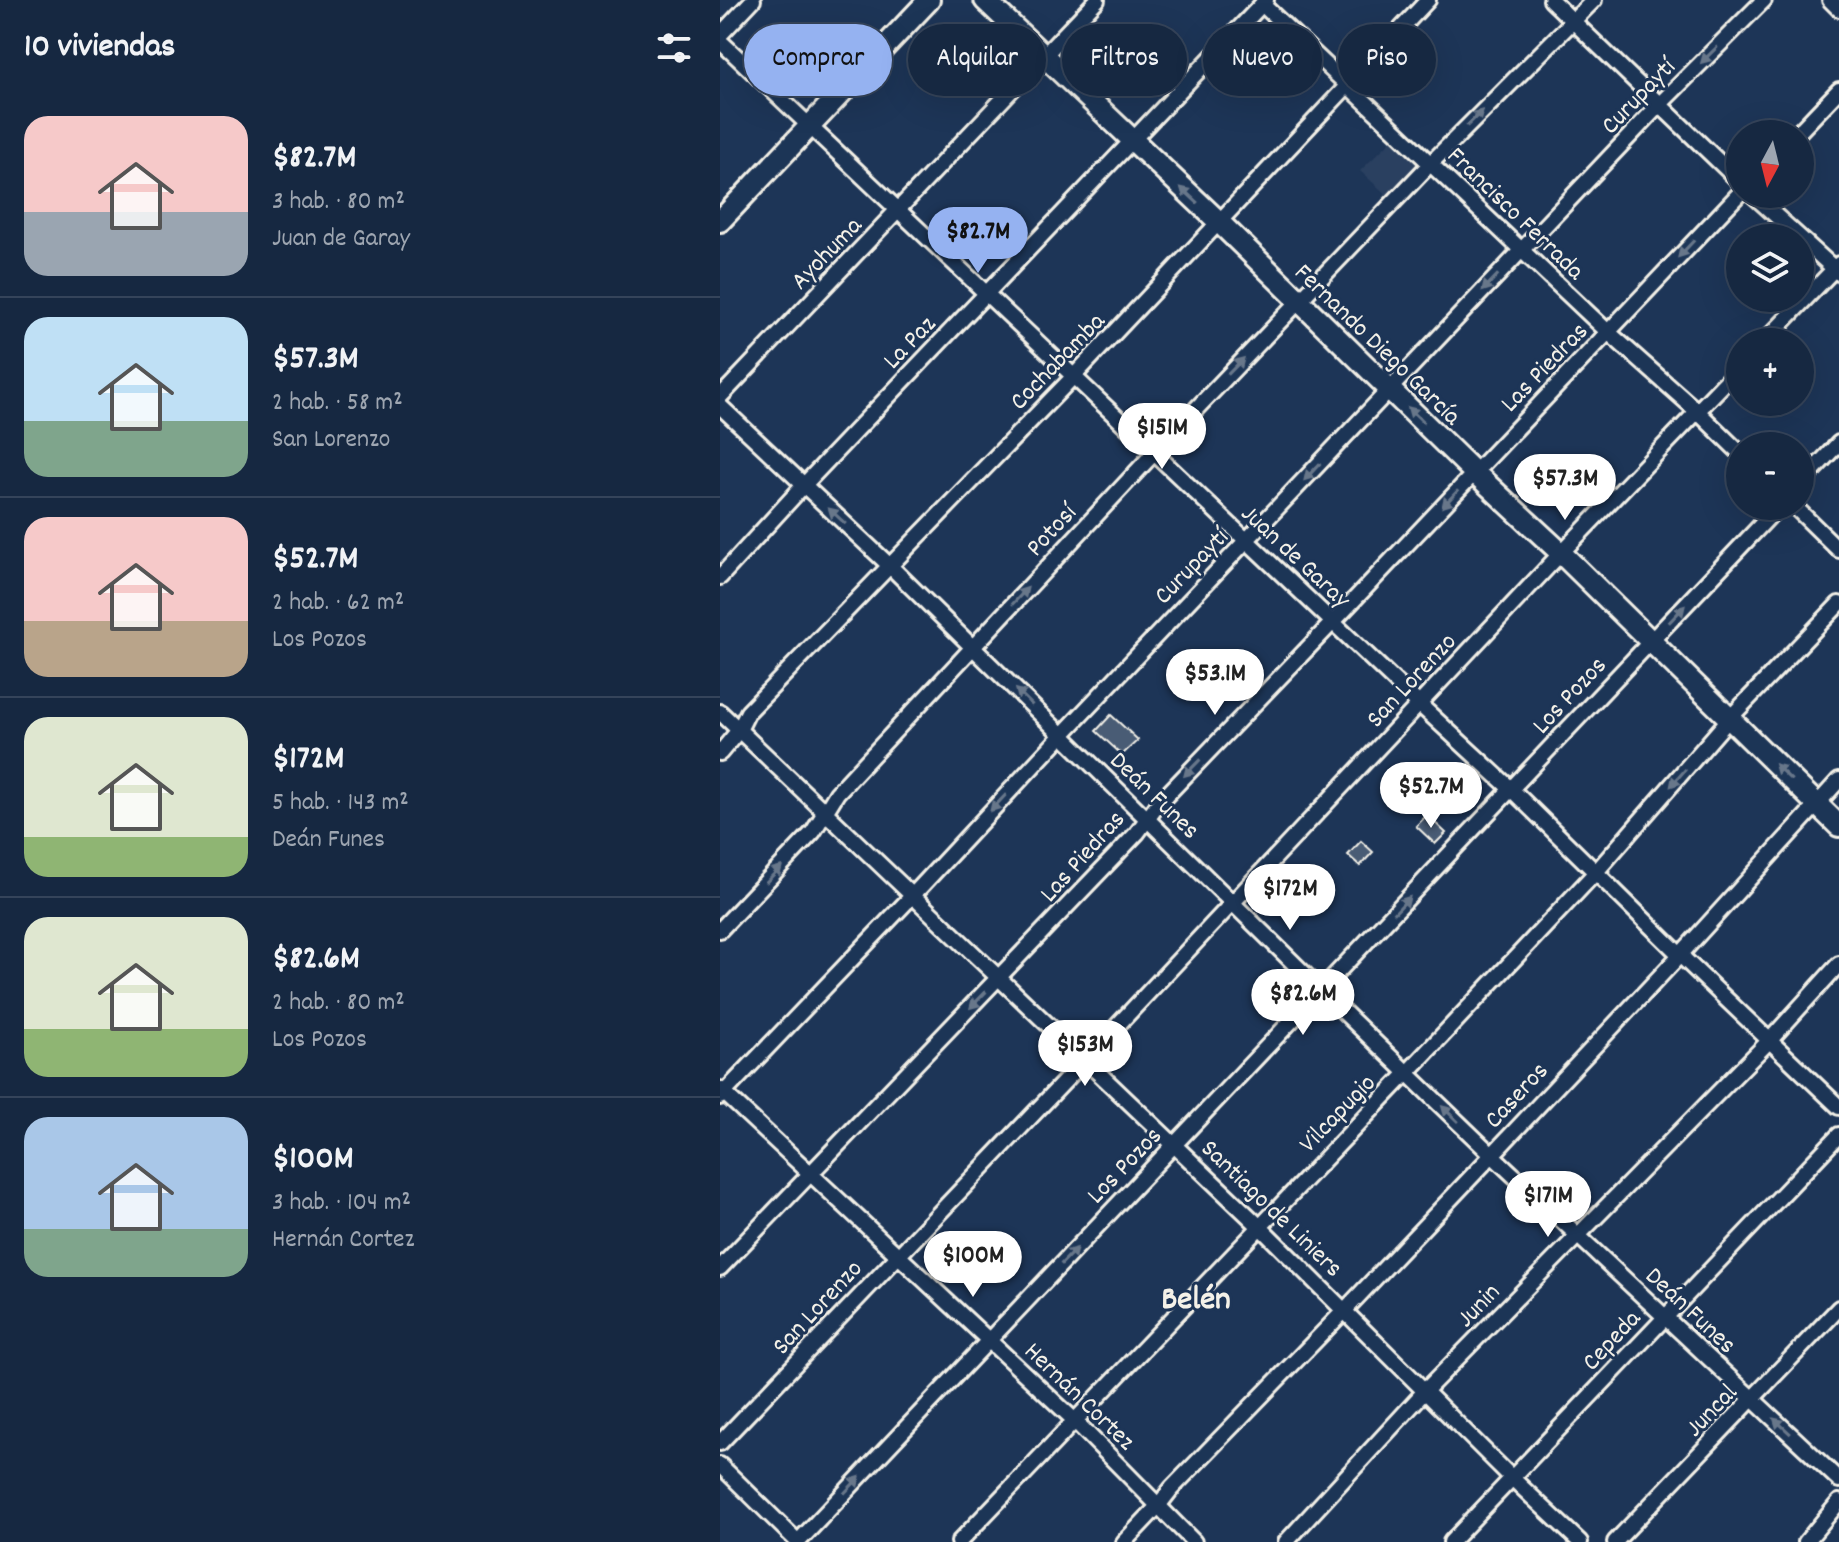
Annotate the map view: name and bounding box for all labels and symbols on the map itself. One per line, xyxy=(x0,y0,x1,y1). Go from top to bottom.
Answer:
one-way arrow xyxy=(1700,45,1719,64)
street label: Curupaytí xyxy=(1594,49,1687,144)
one-way arrow xyxy=(1465,109,1484,128)
north arrow xyxy=(1726,120,1814,208)
street label: Francisco Ferrada xyxy=(1438,139,1592,290)
one-way arrow xyxy=(1180,186,1199,204)
pin: $82.7M xyxy=(913,207,1043,275)
street label: Ayohuma xyxy=(783,209,872,299)
one-way arrow xyxy=(1678,239,1696,258)
street label: Fernando Diego García xyxy=(1285,256,1469,436)
one-way arrow xyxy=(1482,274,1500,293)
street label: Cochabamba xyxy=(1002,304,1115,420)
street label: La Paz xyxy=(875,308,946,379)
street label: Las Piedras xyxy=(1493,315,1598,422)
one-way arrow xyxy=(1227,357,1245,376)
pin: $151M xyxy=(1106,403,1218,471)
one-way arrow xyxy=(1407,406,1426,425)
pin: $57.3M xyxy=(1500,454,1630,522)
one-way arrow xyxy=(1303,462,1321,481)
one-way arrow xyxy=(1441,489,1459,508)
street label: Potosí xyxy=(1018,495,1088,566)
street label: Juan de Garay xyxy=(1231,497,1358,619)
one-way arrow xyxy=(828,507,847,526)
street label: Curupaytí xyxy=(1147,519,1240,614)
one-way arrow xyxy=(1011,587,1029,606)
one-way arrow xyxy=(1667,605,1686,624)
street label: San Lorenzo xyxy=(1359,625,1466,737)
pin: $53.1M xyxy=(1150,649,1280,717)
street label: Los Pozos xyxy=(1525,649,1616,744)
one-way arrow xyxy=(1015,688,1034,707)
street label: Deán Funes xyxy=(1100,744,1207,849)
one-way arrow xyxy=(1184,758,1202,777)
pin: $52.7M xyxy=(1366,762,1496,830)
one-way arrow xyxy=(1774,763,1793,781)
one-way arrow xyxy=(1669,768,1687,787)
one-way arrow xyxy=(990,794,1008,813)
street label: Las Piedras xyxy=(1032,803,1135,912)
pin: $172M xyxy=(1234,864,1346,932)
one-way arrow xyxy=(764,865,783,884)
one-way arrow xyxy=(1392,895,1410,914)
pin: $82.6M xyxy=(1238,969,1368,1037)
one-way arrow xyxy=(970,990,988,1009)
pin: $153M xyxy=(1029,1020,1141,1088)
street label: Caseros xyxy=(1477,1055,1558,1138)
street label: Vilcapugio xyxy=(1292,1067,1386,1162)
one-way arrow xyxy=(1441,1105,1460,1124)
street label: Los Pozos xyxy=(1079,1119,1172,1213)
street label: Santiago de Liniers xyxy=(1191,1132,1350,1287)
pin: $171M xyxy=(1492,1171,1604,1239)
pin: $100M xyxy=(917,1231,1029,1299)
one-way arrow xyxy=(1059,1247,1078,1266)
street label: San Lorenzo xyxy=(765,1252,872,1364)
street label: Deán Funes xyxy=(1636,1259,1744,1364)
street label: Junin xyxy=(1449,1276,1510,1337)
district label: Belén xyxy=(1161,1277,1231,1326)
street label: Cepeda xyxy=(1574,1302,1651,1380)
street label: Hernán Cortez xyxy=(1015,1335,1143,1460)
street label: Juncal xyxy=(1678,1376,1747,1446)
one-way arrow xyxy=(1773,1418,1792,1436)
one-way arrow xyxy=(842,1476,860,1495)

